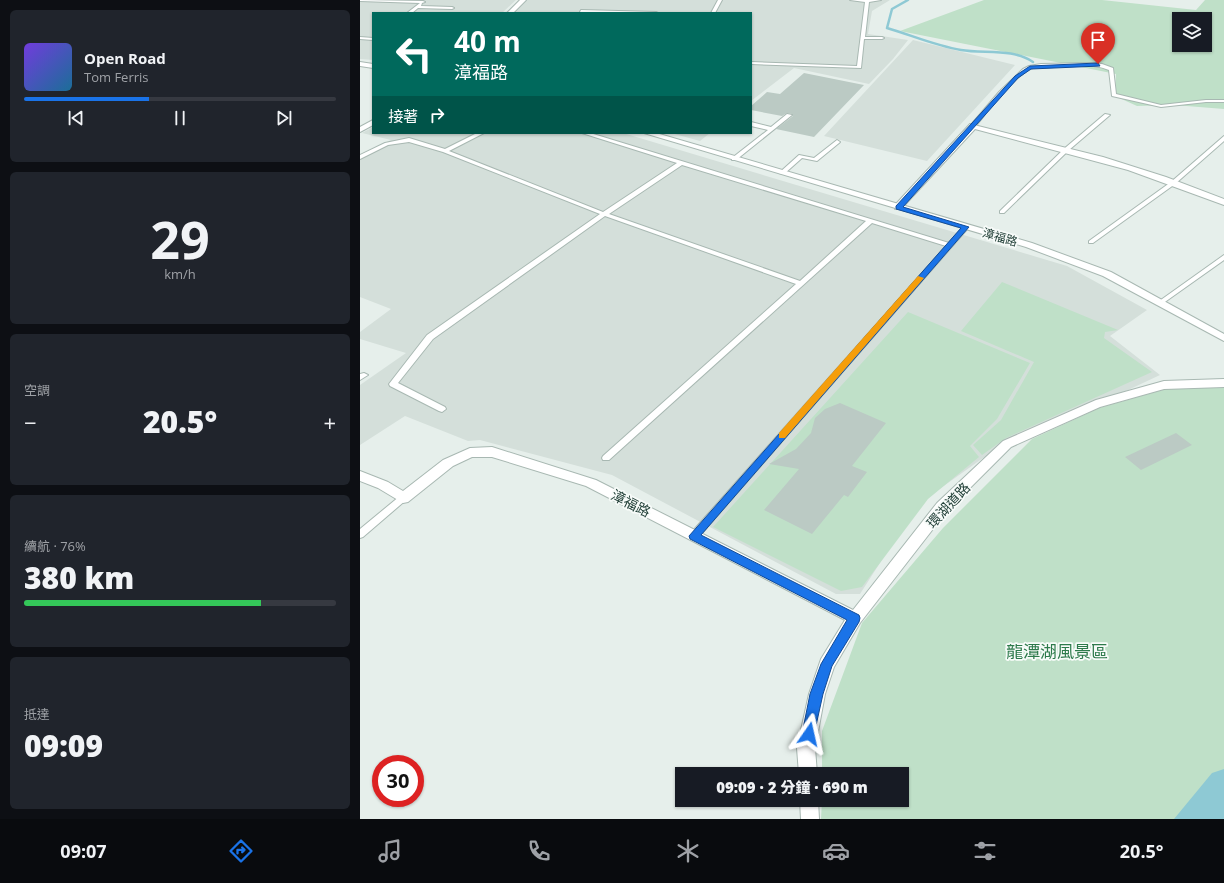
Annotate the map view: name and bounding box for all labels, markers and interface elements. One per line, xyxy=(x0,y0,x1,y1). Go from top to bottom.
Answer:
map controls xyxy=(1172,12,1212,52)
button: layers xyxy=(1172,12,1212,52)
text: 40 m xyxy=(454,22,521,60)
pin xyxy=(1081,23,1115,64)
icon: left xyxy=(388,28,440,80)
icon: arrive xyxy=(1087,29,1109,51)
text: Open Road xyxy=(84,48,166,68)
text: 漳福路 xyxy=(454,60,508,84)
text: Tom Ferris xyxy=(84,68,149,86)
icon: right xyxy=(426,104,448,126)
text: 接著 xyxy=(388,106,418,126)
icon: previous xyxy=(65,107,87,129)
icon: pause xyxy=(169,107,191,129)
icon: next xyxy=(273,107,295,129)
text: 29 xyxy=(150,203,210,274)
street label: 漳福路 xyxy=(980,224,1020,250)
text: km/h xyxy=(164,265,196,283)
text: 空調 xyxy=(24,381,50,399)
text: 20.5° xyxy=(143,401,217,442)
text: − xyxy=(24,407,37,437)
text: + xyxy=(323,407,336,437)
street label: 環湖道路 xyxy=(922,478,974,532)
street label: 漳福路 xyxy=(608,485,654,521)
text: 續航 · 76% xyxy=(24,537,86,555)
text: 380 km xyxy=(24,557,134,598)
park label: 龍潭湖風景區 xyxy=(1006,640,1108,663)
text: 抵達 xyxy=(24,705,50,723)
position arrow xyxy=(788,713,830,755)
text: 09:09 xyxy=(24,725,103,766)
speed limit sign: 30 xyxy=(372,755,424,807)
text: 09:09 · 2 分鐘 · 690 m xyxy=(716,777,868,797)
icon: directions xyxy=(227,837,255,865)
icon: music xyxy=(376,837,404,865)
icon: phone xyxy=(525,837,553,865)
icon: climate xyxy=(674,837,702,865)
icon: car xyxy=(822,837,850,865)
icon: filters xyxy=(971,837,999,865)
text: 09:07 xyxy=(60,839,107,863)
text: 20.5° xyxy=(1120,839,1164,863)

